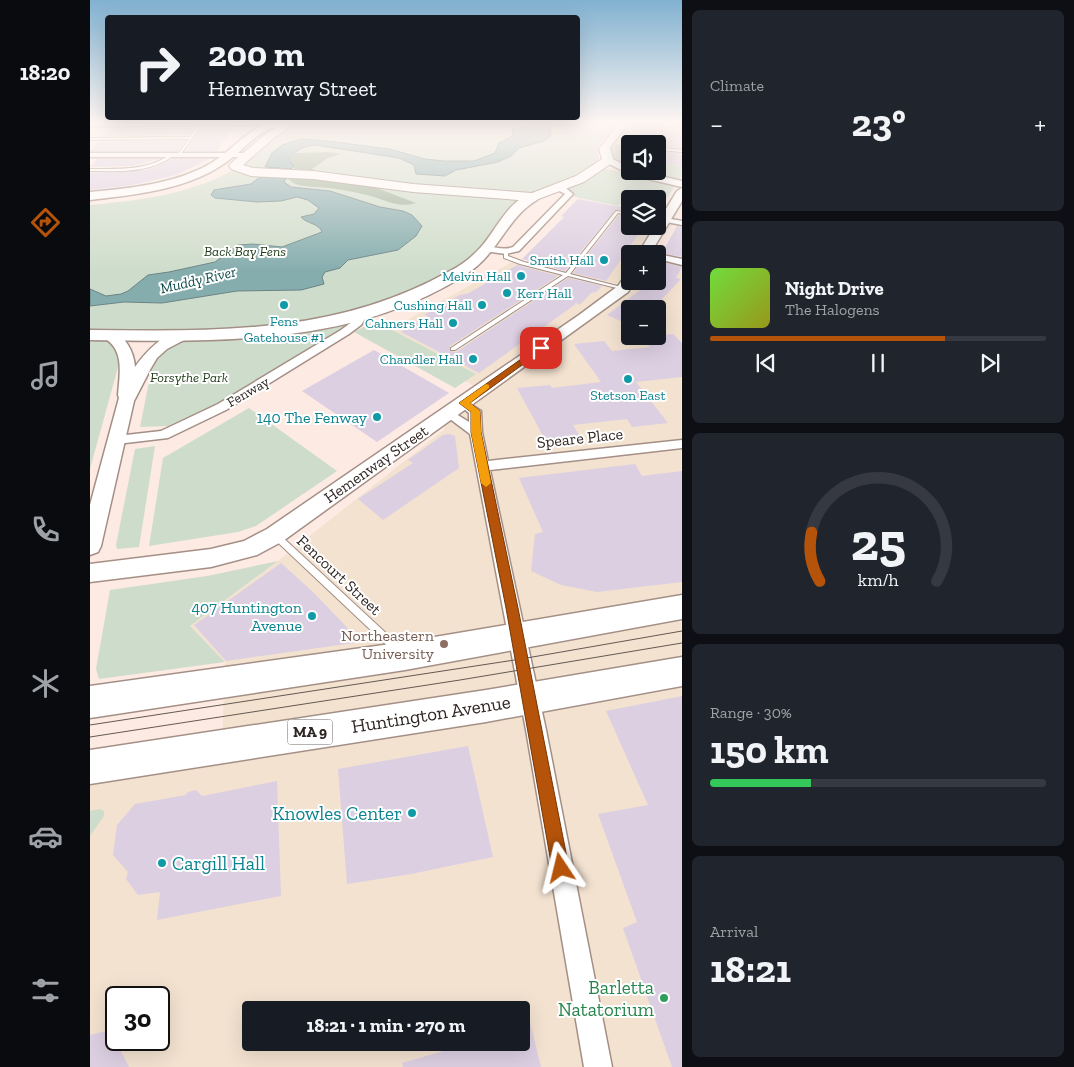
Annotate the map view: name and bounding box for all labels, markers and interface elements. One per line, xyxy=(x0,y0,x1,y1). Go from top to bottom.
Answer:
text: 200 m xyxy=(208,33,304,75)
icon: right xyxy=(125,35,190,100)
text: 18:20 xyxy=(20,59,70,86)
text: Hemenway Street xyxy=(208,75,377,102)
text: Climate xyxy=(710,76,764,95)
text: 23° xyxy=(851,100,906,146)
text: − xyxy=(710,108,723,141)
text: + xyxy=(1034,108,1046,141)
map controls xyxy=(621,135,666,345)
button: sound xyxy=(621,135,666,180)
button: layers xyxy=(621,190,666,235)
icon: directions xyxy=(28,205,63,240)
park label: Back Bay Fens xyxy=(204,243,286,260)
button: + xyxy=(621,245,666,290)
place label: Smith Hall xyxy=(530,252,594,269)
marker: Smith Hall xyxy=(598,254,610,266)
water label: Muddy River xyxy=(158,262,239,297)
place label: Melvin Hall xyxy=(442,268,511,285)
marker: Melvin Hall xyxy=(515,270,527,282)
text: Night Drive xyxy=(785,277,884,300)
place label: Kerr Hall xyxy=(517,285,572,302)
marker: Kerr Hall xyxy=(501,287,513,299)
place label: Cushing Hall xyxy=(394,297,472,314)
marker: Fens Gatehouse #1 xyxy=(278,299,290,311)
marker: Cushing Hall xyxy=(476,299,488,311)
button: − xyxy=(621,300,666,345)
text: The Halogens xyxy=(785,300,880,319)
place label: Fens Gatehouse #1 xyxy=(244,313,325,346)
place label: Cahners Hall xyxy=(365,315,443,332)
marker: Cahners Hall xyxy=(447,317,459,329)
pin xyxy=(520,327,562,369)
icon: arrive xyxy=(527,334,555,362)
icon: previous xyxy=(752,349,780,377)
icon: pause xyxy=(864,349,892,377)
icon: next xyxy=(976,349,1004,377)
place label: Chandler Hall xyxy=(380,351,463,368)
marker: Chandler Hall xyxy=(467,353,479,365)
icon: music xyxy=(28,358,63,393)
park label: Forsythe Park xyxy=(150,369,228,386)
street label: Fenway xyxy=(224,373,273,411)
marker: Stetson East xyxy=(622,373,634,385)
place label: Stetson East xyxy=(590,387,666,404)
place label: 140 The Fenway xyxy=(257,408,368,427)
marker: 140 The Fenway xyxy=(371,411,383,423)
street label: Hemenway Street xyxy=(320,421,432,507)
street label: Speare Place xyxy=(536,424,624,452)
text: 25 xyxy=(850,511,906,573)
icon: phone xyxy=(28,512,63,547)
street label: Fencourt Street xyxy=(293,531,385,619)
text: km/h xyxy=(858,569,898,591)
place label: 407 Huntington Avenue xyxy=(191,598,303,635)
marker: 407 Huntington Avenue xyxy=(306,610,318,622)
place label: Northeastern University xyxy=(341,626,435,663)
marker: Northeastern University xyxy=(438,638,450,650)
icon: climate xyxy=(28,666,63,701)
street label: Huntington Avenue xyxy=(350,690,512,738)
text: Range · 30% xyxy=(710,703,792,722)
road number: MA 9 xyxy=(288,720,332,744)
text: 150 km xyxy=(710,727,828,773)
place label: Knowles Center xyxy=(272,802,402,825)
marker: Knowles Center xyxy=(406,807,418,819)
icon: car xyxy=(28,819,63,854)
position arrow xyxy=(534,841,586,893)
place label: Cargill Hall xyxy=(172,852,265,875)
marker: Cargill Hall xyxy=(156,857,168,869)
text: Arrival xyxy=(710,922,758,941)
text: 18:21 xyxy=(710,946,791,992)
icon: filters xyxy=(28,973,63,1008)
place label: Barletta Natatorium xyxy=(558,976,655,1021)
speed limit sign: 30 xyxy=(105,986,170,1051)
marker: Barletta Natatorium xyxy=(658,992,670,1004)
text: 18:21 · 1 min · 270 m xyxy=(306,1014,466,1037)

